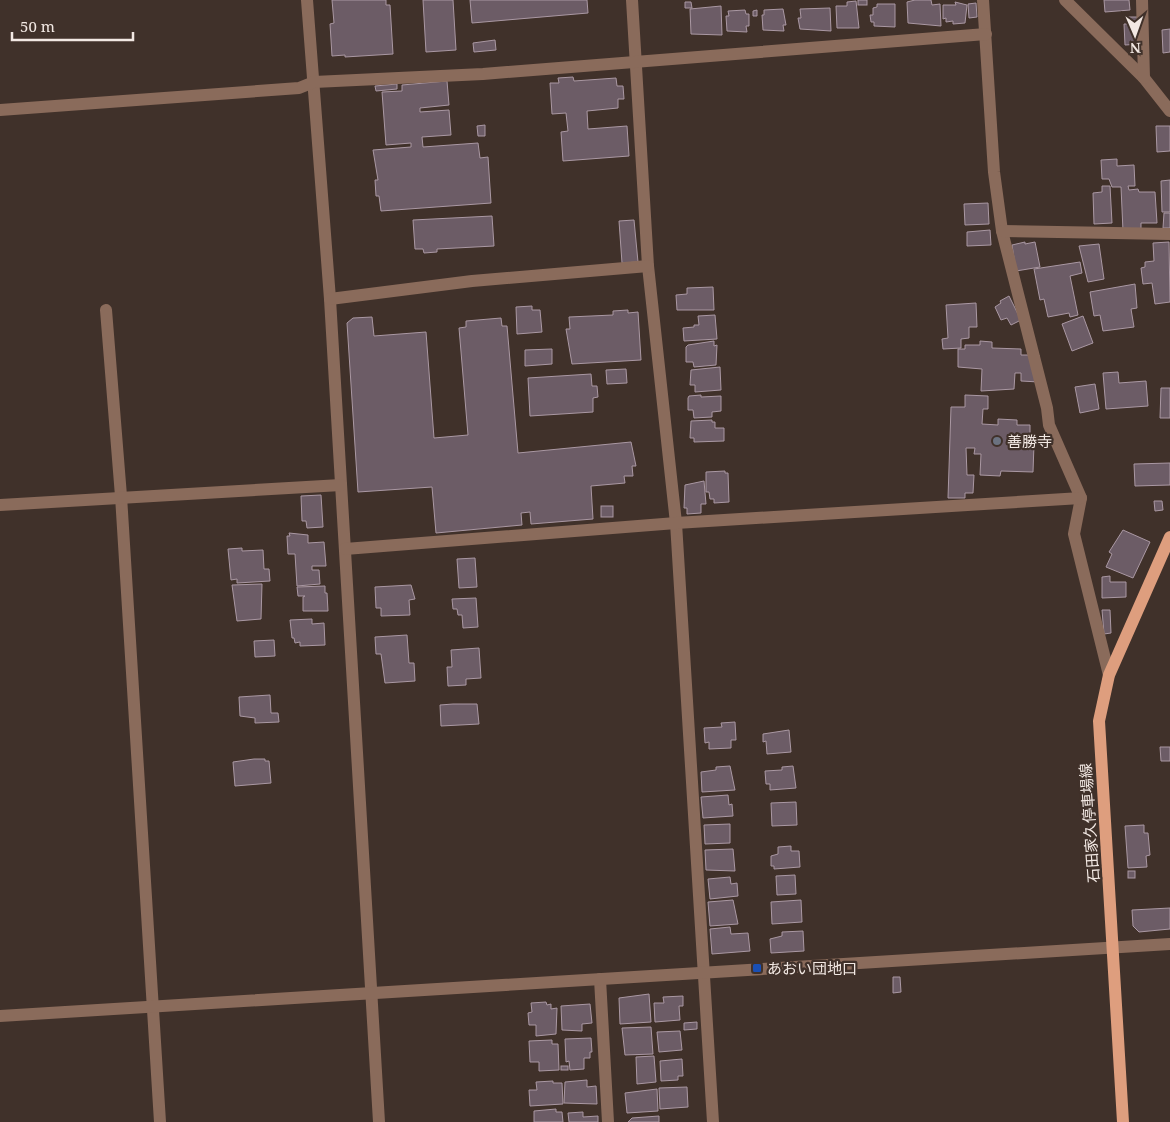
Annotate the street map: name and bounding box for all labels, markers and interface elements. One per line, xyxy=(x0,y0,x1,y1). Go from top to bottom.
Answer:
scale bar xyxy=(12,10,134,42)
north arrow xyxy=(1110,10,1160,60)
text: 50 m xyxy=(20,16,55,36)
text: N xyxy=(1130,39,1141,58)
place label: 善勝寺 xyxy=(1007,431,1052,451)
marker: 善勝寺 xyxy=(991,435,1003,447)
street label: 石田家久停車場線 xyxy=(1075,762,1103,884)
place label: あおい団地口 xyxy=(767,958,857,978)
marker: あおい団地口 xyxy=(751,962,763,974)

